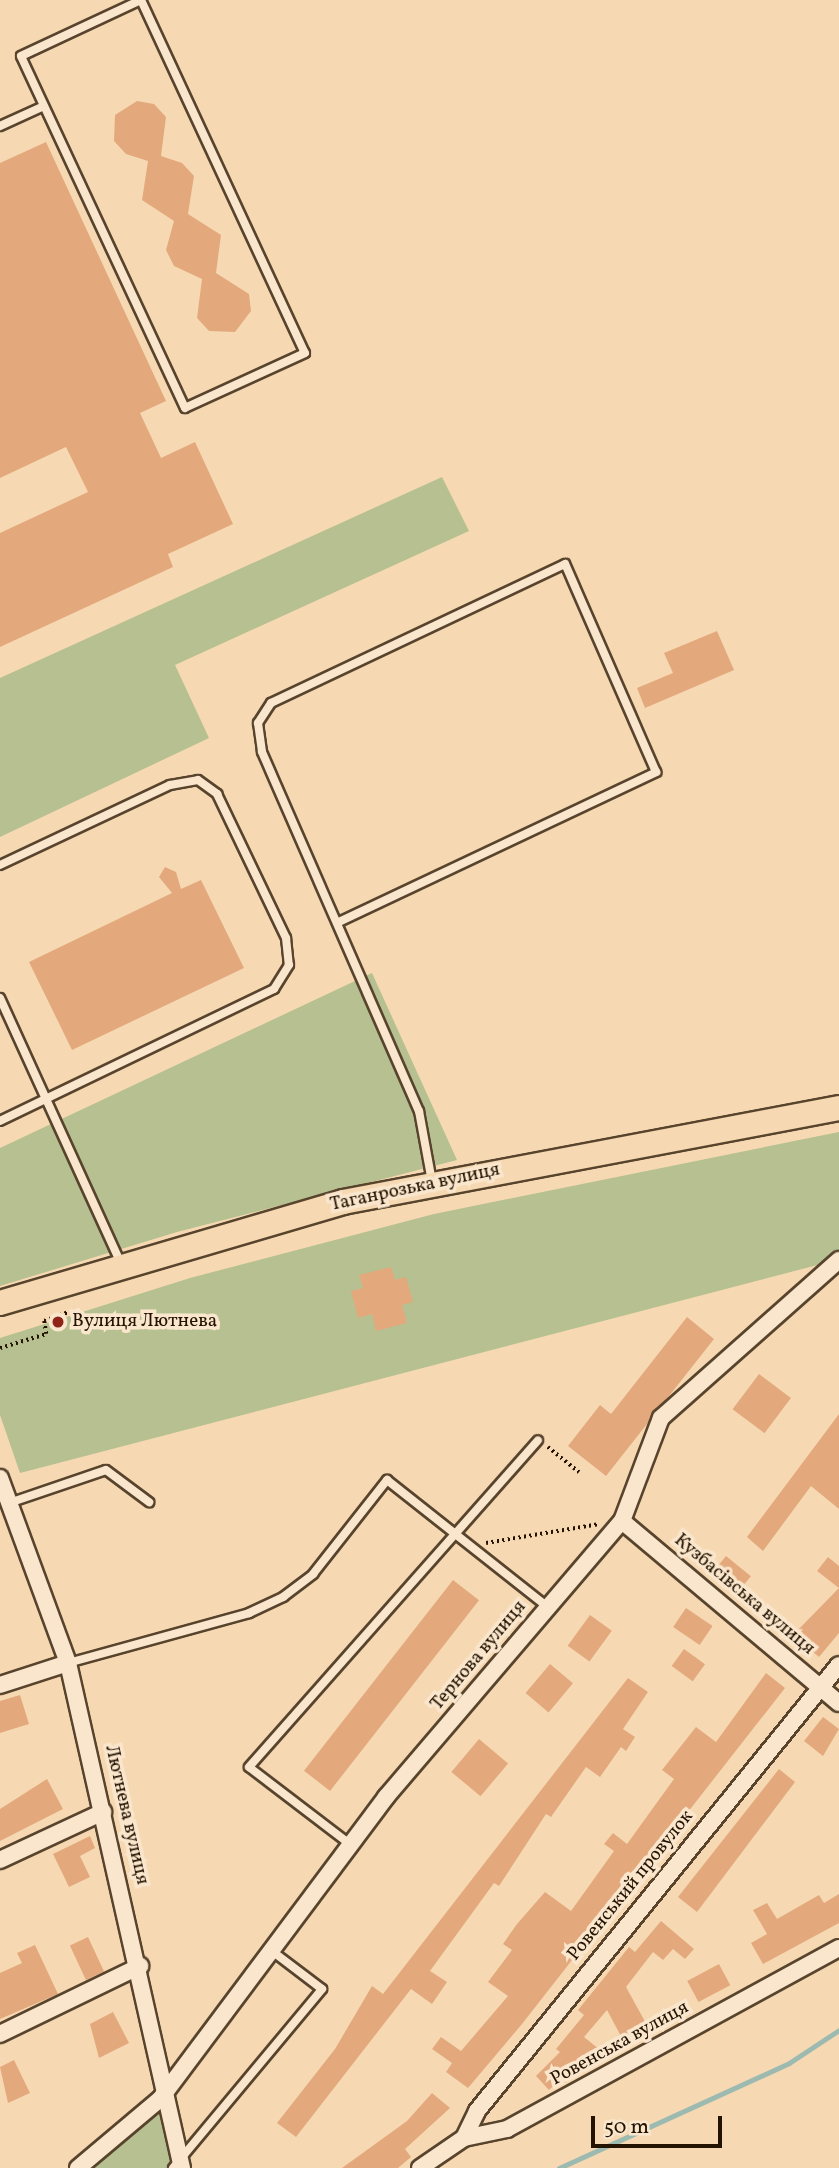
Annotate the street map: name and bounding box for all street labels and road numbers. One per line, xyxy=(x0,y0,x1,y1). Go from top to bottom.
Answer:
street label: Таганрозька вулиця xyxy=(328,1159,502,1217)
street label: Кузбасівська вулиця xyxy=(669,1529,819,1661)
street label: Тернова вулиця xyxy=(426,1596,532,1716)
street label: Лютнева вулиця xyxy=(99,1743,153,1887)
street label: Ровенський провулок xyxy=(563,1806,699,1966)
street label: Ровенська вулиця xyxy=(547,1997,693,2091)

